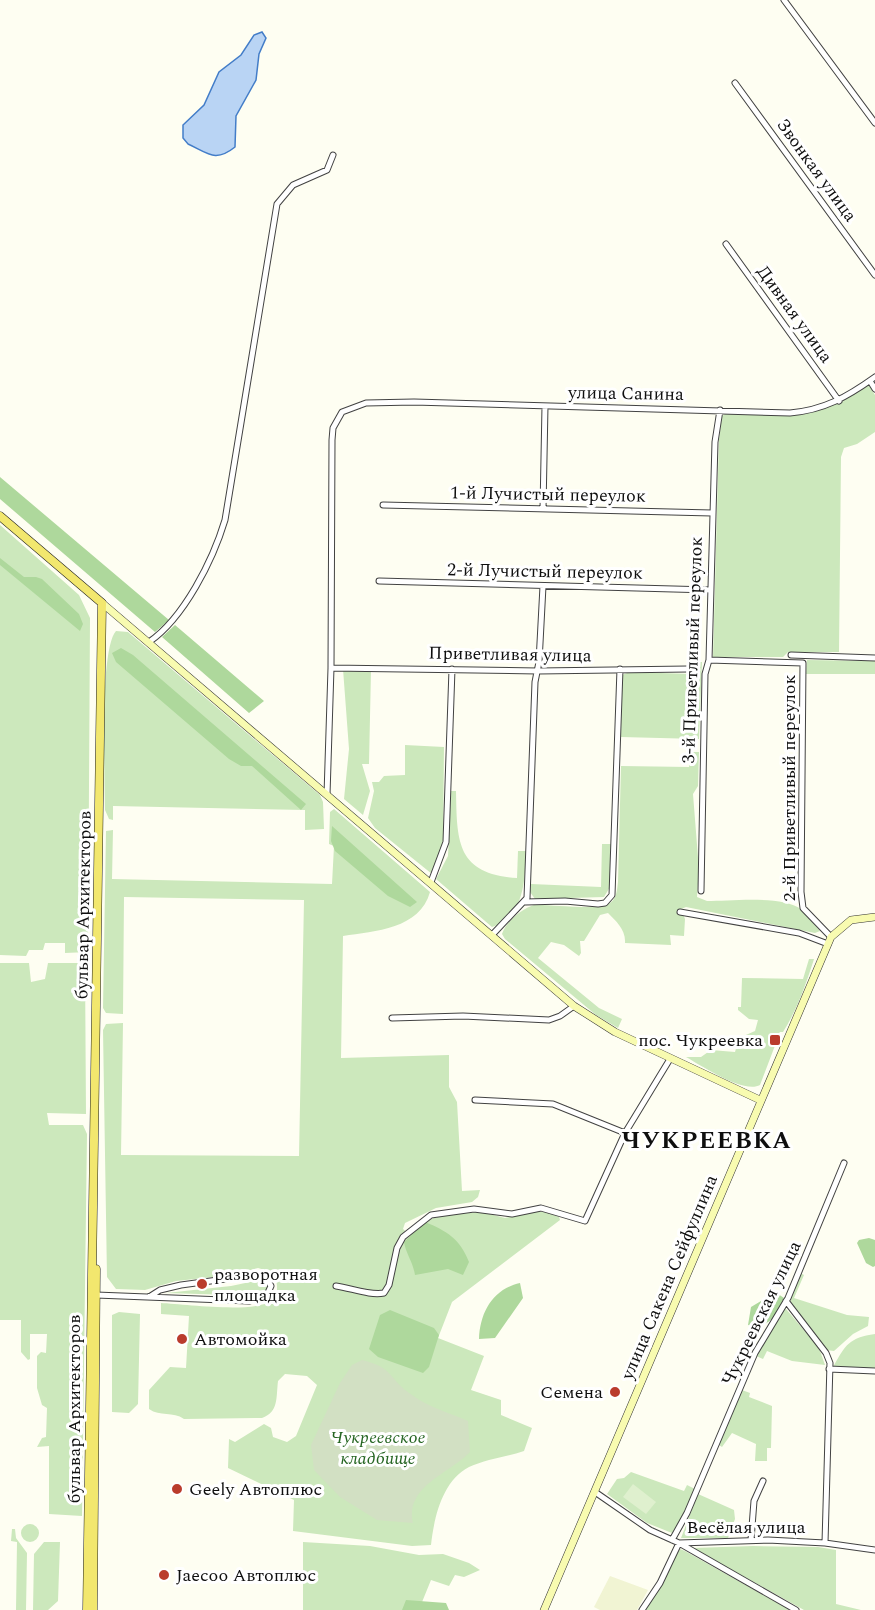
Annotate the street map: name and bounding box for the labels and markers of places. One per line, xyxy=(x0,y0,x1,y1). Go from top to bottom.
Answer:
place label: пос. Чукреевка xyxy=(638,1027,763,1054)
marker: пос. Чукреевка xyxy=(768,1033,782,1047)
place label: разворотная площадка xyxy=(214,1261,318,1309)
marker: разворотная площадка xyxy=(195,1277,209,1291)
place label: Автомойка xyxy=(194,1326,287,1353)
marker: Автомойка xyxy=(175,1332,189,1346)
place label: Семена xyxy=(540,1379,603,1406)
marker: Семена xyxy=(608,1385,622,1399)
place label: Geely Автоплюс xyxy=(189,1476,322,1503)
marker: Geely Автоплюс xyxy=(170,1482,184,1496)
place label: Jaecoo Автоплюс xyxy=(176,1562,316,1589)
marker: Jaecoo Автоплюс xyxy=(157,1568,171,1582)

